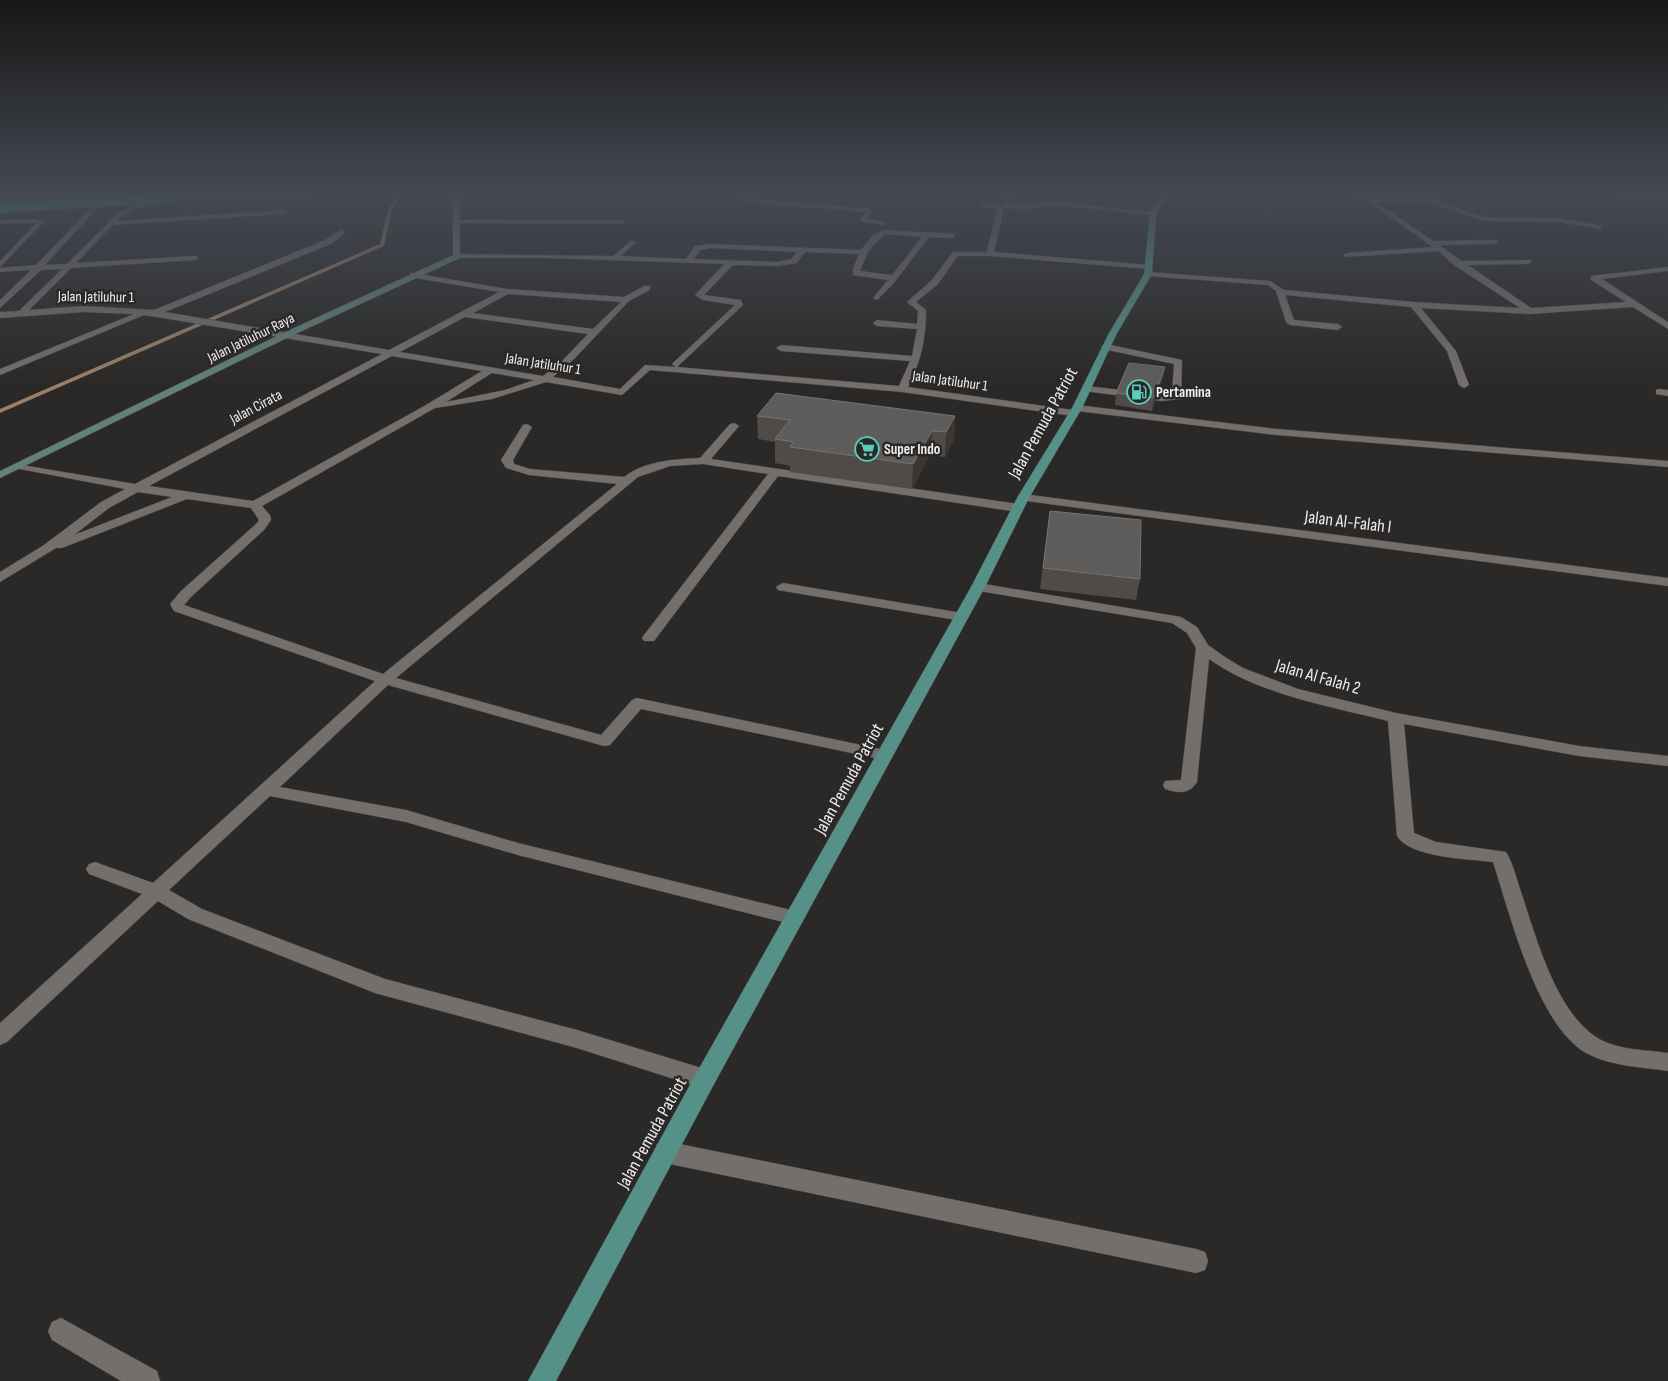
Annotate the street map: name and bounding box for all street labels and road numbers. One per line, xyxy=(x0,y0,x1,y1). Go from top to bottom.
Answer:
street label: Jalan Jatiluhur 1 xyxy=(57,287,135,307)
street label: Jalan Jatiluhur Raya xyxy=(203,309,298,368)
street label: Jalan Jatiluhur 1 xyxy=(503,349,583,379)
street label: Jalan Pemuda Patriot xyxy=(1003,363,1082,483)
street label: Jalan Jatiluhur 1 xyxy=(910,366,990,396)
street label: Jalan Cirata xyxy=(226,385,286,429)
street label: Jalan Al-Falah I xyxy=(1302,506,1393,538)
street label: Jalan Al Falah 2 xyxy=(1272,655,1363,699)
street label: Jalan Pemuda Patriot xyxy=(809,719,888,839)
street label: Jalan Pemuda Patriot xyxy=(612,1073,691,1193)

